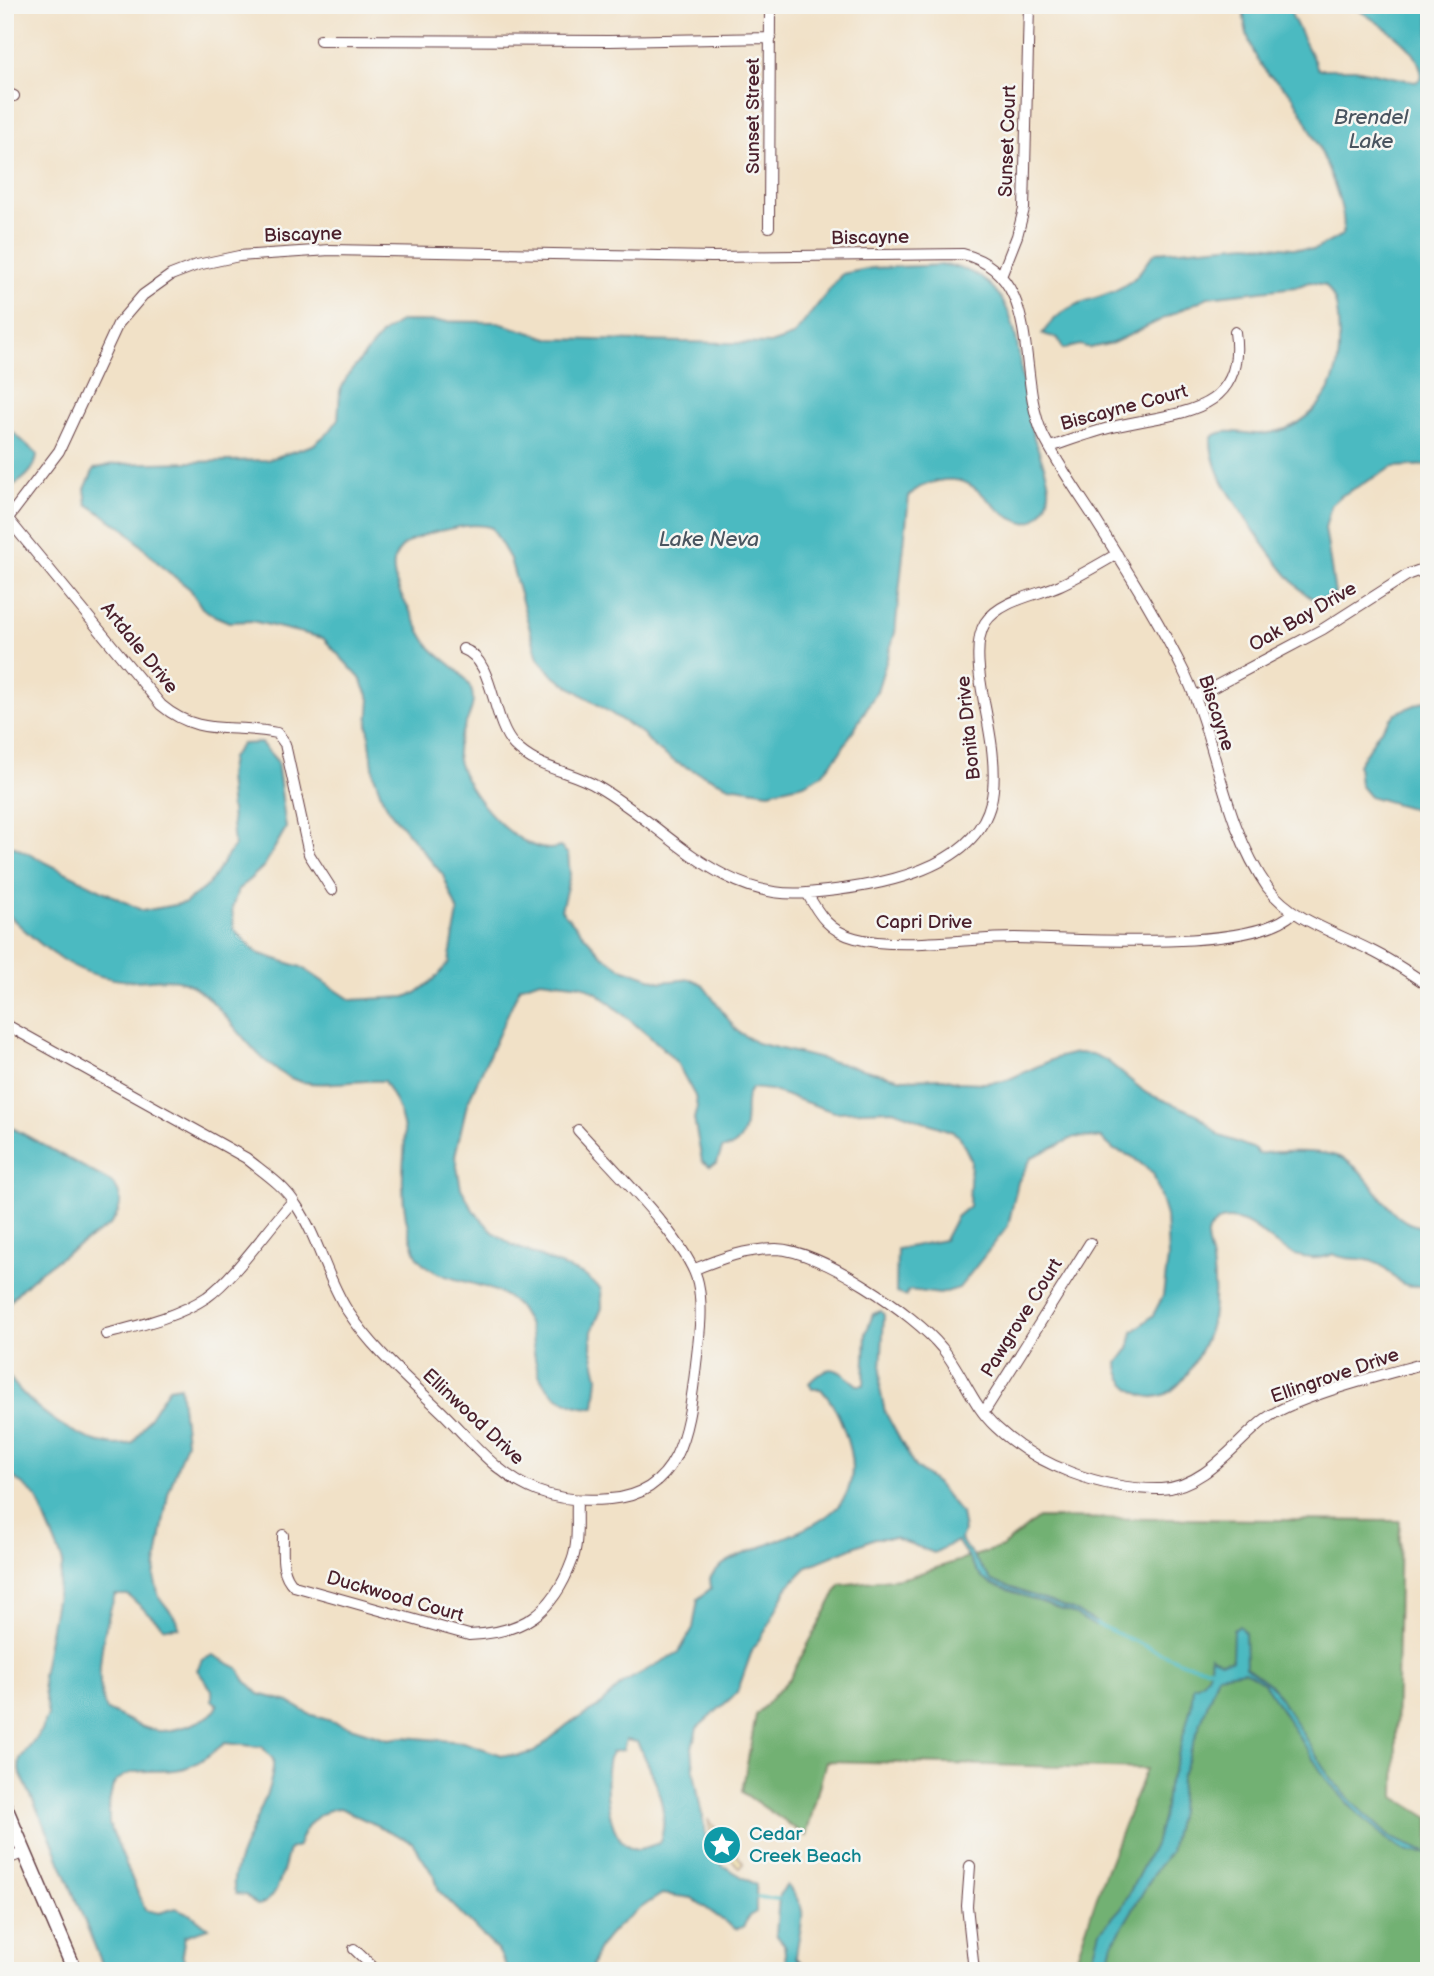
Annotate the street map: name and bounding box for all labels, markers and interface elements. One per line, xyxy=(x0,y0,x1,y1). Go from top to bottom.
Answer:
street label: Sunset Street xyxy=(742,58,765,174)
street label: Sunset Court xyxy=(995,84,1021,197)
water label: Brendel Lake xyxy=(1334,105,1410,154)
street label: Biscayne xyxy=(263,222,343,248)
street label: Biscayne xyxy=(831,226,909,250)
street label: Biscayne Court xyxy=(1058,380,1190,436)
water label: Lake Neva xyxy=(659,527,759,552)
street label: Oak Bay Drive xyxy=(1245,577,1361,657)
street label: Artdale Drive xyxy=(95,598,183,698)
street label: Biscayne xyxy=(1193,672,1239,754)
street label: Bonita Drive xyxy=(952,675,986,781)
street label: Capri Drive xyxy=(876,911,972,934)
street label: Pawgrove Court xyxy=(976,1254,1068,1382)
street label: Ellingrove Drive xyxy=(1268,1343,1402,1409)
street label: Ellinwood Drive xyxy=(417,1364,529,1470)
street label: Duckwood Court xyxy=(324,1566,466,1628)
place label: Cedar Creek Beach xyxy=(749,1823,862,1868)
place icon: Cedar Creek Beach xyxy=(701,1824,743,1866)

